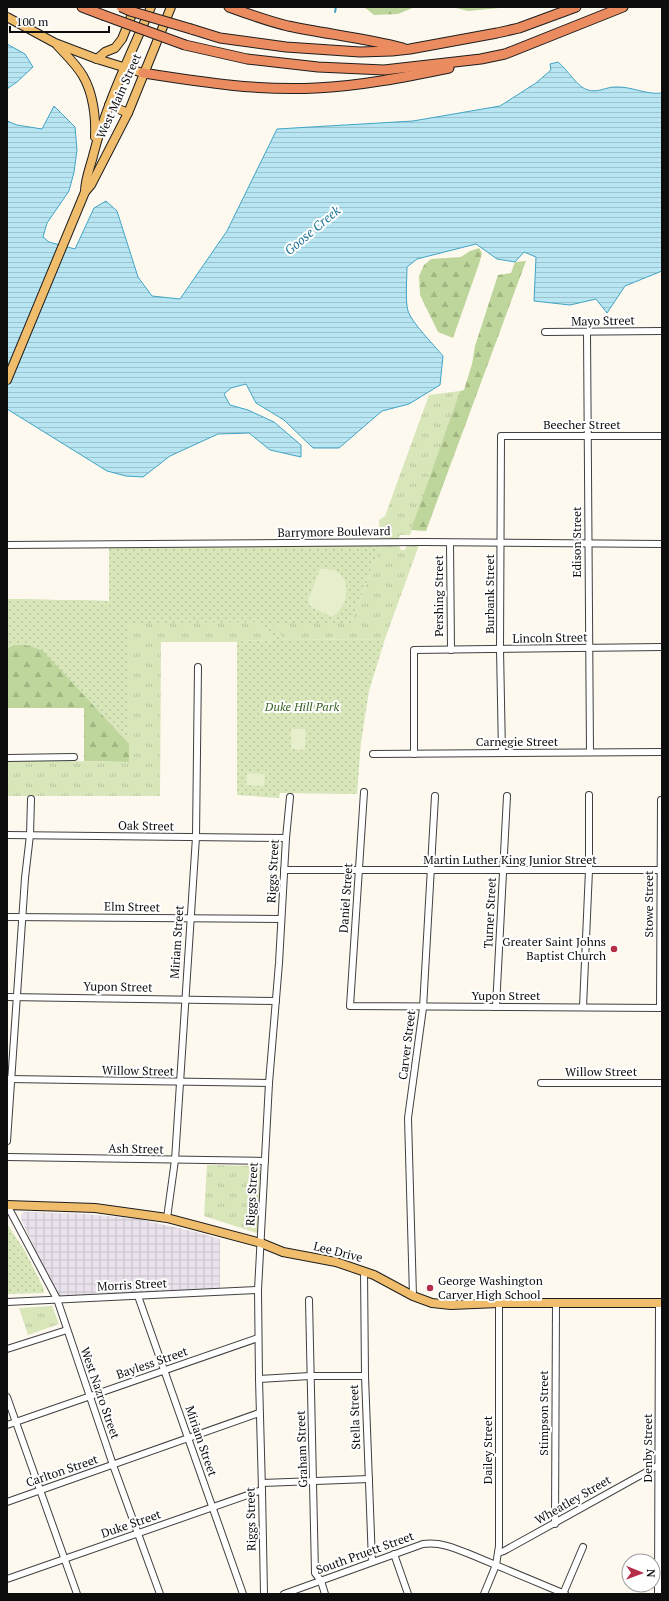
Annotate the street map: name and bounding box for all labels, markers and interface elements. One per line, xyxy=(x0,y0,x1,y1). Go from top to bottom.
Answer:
scale bar xyxy=(10,8,109,34)
text: 100 m xyxy=(16,14,49,29)
street label: West Main Street xyxy=(93,51,144,140)
water label: Goose Creek xyxy=(280,201,344,259)
street label: Mayo Street xyxy=(571,312,636,329)
street label: Beecher Street xyxy=(543,417,621,432)
street label: Edison Street xyxy=(569,506,584,578)
street label: Barrymore Boulevard xyxy=(277,523,391,540)
street label: Burbank Street xyxy=(482,554,497,634)
street label: Pershing Street xyxy=(431,555,446,637)
street label: Lincoln Street xyxy=(512,629,588,646)
park label: Duke Hill Park xyxy=(264,699,339,714)
street label: Carnegie Street xyxy=(476,734,559,749)
street label: Oak Street xyxy=(118,818,175,833)
street label: Riggs Street xyxy=(263,838,282,903)
street label: Martin Luther King Junior Street xyxy=(423,852,597,867)
street label: Daniel Street xyxy=(336,862,355,933)
street label: Stowe Street xyxy=(641,870,656,937)
street label: Turner Street xyxy=(480,876,499,949)
street label: Elm Street xyxy=(104,899,161,914)
street label: Miriam Street xyxy=(166,904,187,979)
place label: Greater Saint Johns Baptist Church xyxy=(502,934,606,963)
marker: Greater Saint Johns Baptist Church xyxy=(609,944,619,954)
street label: Yupon Street xyxy=(83,978,153,995)
street label: Yupon Street xyxy=(471,988,541,1003)
street label: Carver Street xyxy=(395,1009,418,1081)
street label: Willow Street xyxy=(102,1062,175,1079)
street label: Willow Street xyxy=(565,1064,638,1079)
street label: Ash Street xyxy=(108,1141,164,1156)
street label: Riggs Street xyxy=(242,1161,261,1226)
street label: Lee Drive xyxy=(312,1238,364,1265)
place label: George Washington Carver High School xyxy=(438,1273,543,1302)
street label: Morris Street xyxy=(97,1275,168,1294)
marker: George Washington Carver High School xyxy=(425,1283,435,1293)
street label: Bayless Street xyxy=(114,1343,190,1382)
street label: West Nazro Street xyxy=(78,1345,123,1441)
street label: Stimpson Street xyxy=(536,1370,551,1456)
street label: Stella Street xyxy=(346,1384,363,1450)
street label: Miriam Street xyxy=(182,1404,221,1479)
street label: Graham Street xyxy=(293,1410,310,1488)
street label: Denby Street xyxy=(640,1413,655,1482)
street label: Dailey Street xyxy=(480,1415,495,1484)
street label: Carlton Street xyxy=(24,1451,100,1490)
street label: Wheatley Street xyxy=(532,1471,614,1527)
street label: Riggs Street xyxy=(242,1486,259,1551)
street label: Duke Street xyxy=(99,1506,163,1541)
street label: South Pruett Street xyxy=(314,1528,416,1577)
north arrow xyxy=(621,1553,661,1593)
text: N xyxy=(644,1569,658,1578)

